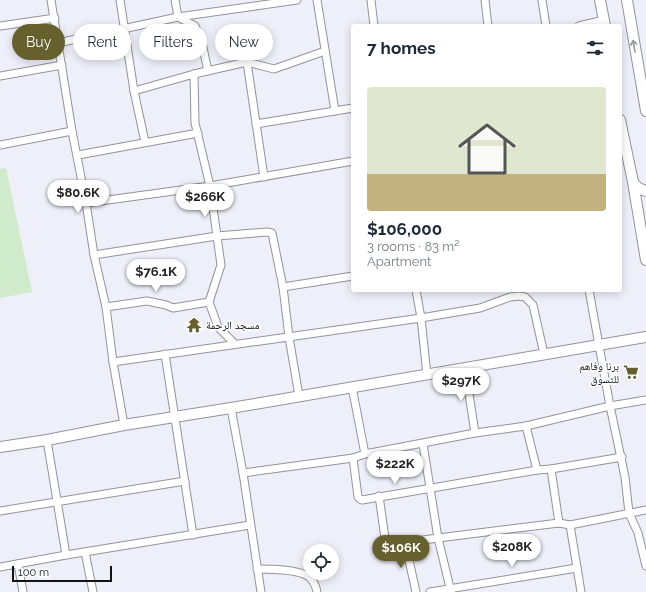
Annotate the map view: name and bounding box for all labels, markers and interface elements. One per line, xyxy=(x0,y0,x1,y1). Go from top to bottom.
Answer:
chip: Buy xyxy=(12,24,65,60)
chip: Rent xyxy=(73,24,131,60)
chip: Filters xyxy=(139,24,207,60)
chip: New xyxy=(215,24,273,60)
icon: filters xyxy=(584,37,606,59)
text: 7 homes xyxy=(367,38,436,58)
one-way arrow xyxy=(630,39,638,52)
icon: home xyxy=(451,113,523,185)
pin: $80.6K xyxy=(45,180,111,214)
pin: $266K xyxy=(177,184,233,218)
text: $80.6K xyxy=(56,185,100,200)
text: $266K xyxy=(185,189,225,204)
text: $106,000 xyxy=(367,219,442,239)
text: 3 rooms · 83 m² xyxy=(367,239,459,254)
text: Apartment xyxy=(367,254,431,269)
pin: $76.1K xyxy=(123,259,189,293)
text: $76.1K xyxy=(135,264,177,279)
temple icon: مسجد الرحمة xyxy=(185,316,203,334)
place label: مسجد الرحمة xyxy=(206,319,260,332)
place label: برنا وفاهم للتسوق xyxy=(579,360,619,386)
supermarket icon: برنا وفاهم للتسوق xyxy=(622,363,640,381)
pin: $297K xyxy=(433,368,489,402)
text: $297K xyxy=(441,373,481,388)
pin: $222K xyxy=(367,451,423,485)
text: $222K xyxy=(376,456,414,471)
pin: $208K xyxy=(484,534,540,568)
pin: $106K xyxy=(373,535,429,569)
text: $208K xyxy=(492,539,532,554)
text: $106K xyxy=(381,540,421,555)
map controls xyxy=(303,544,339,580)
button: locate xyxy=(303,544,339,580)
scale bar xyxy=(12,564,112,583)
text: 100 m xyxy=(18,566,49,579)

